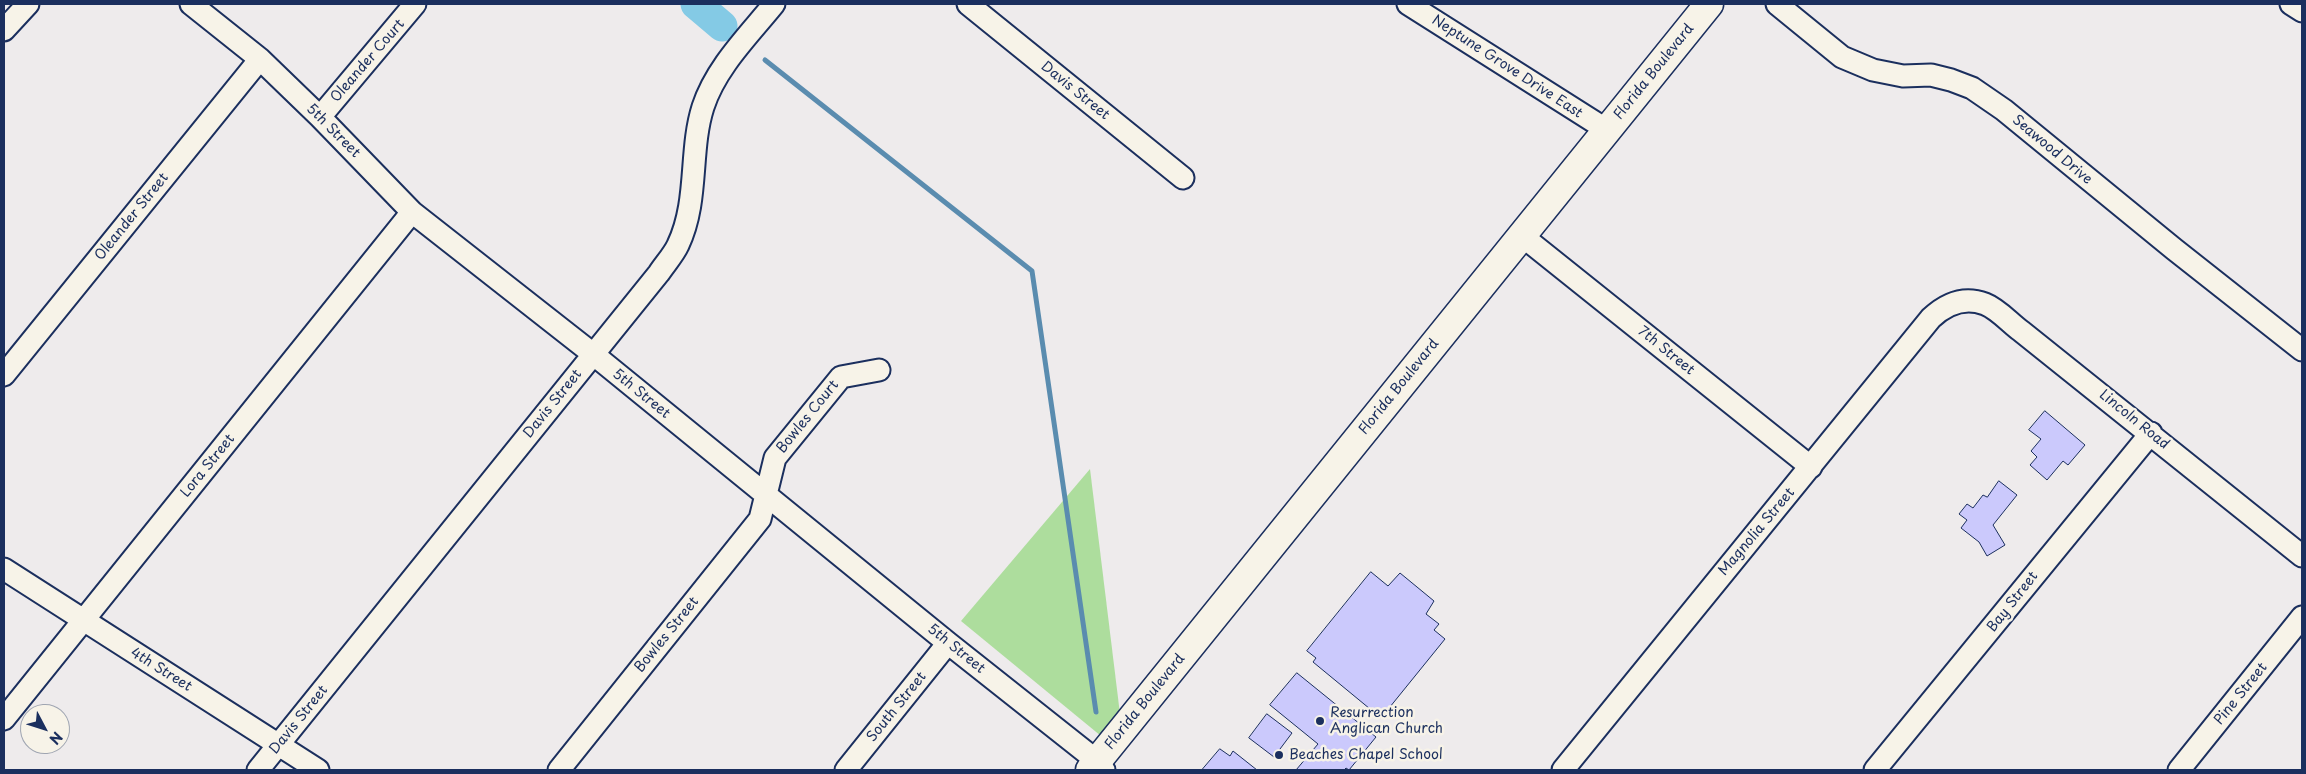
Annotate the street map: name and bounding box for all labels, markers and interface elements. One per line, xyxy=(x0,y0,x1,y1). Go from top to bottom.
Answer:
street label: Neptune Grove Drive East xyxy=(1429,12,1585,122)
street label: Oleander Court xyxy=(327,16,409,106)
street label: Florida Boulevard xyxy=(1610,21,1698,123)
street label: Davis Street xyxy=(1037,58,1113,124)
street label: 5th Street xyxy=(303,101,363,161)
street label: Seawood Drive xyxy=(2009,112,2095,188)
street label: Oleander Street xyxy=(92,170,172,264)
street label: 7th Street xyxy=(1634,323,1698,379)
street label: Florida Boulevard xyxy=(1355,336,1443,438)
street label: Davis Street xyxy=(520,366,586,442)
street label: 5th Street xyxy=(609,366,673,422)
street label: Bowles Court xyxy=(773,377,843,457)
street label: Lincoln Road xyxy=(2096,387,2172,453)
street label: Lora Street xyxy=(177,431,239,501)
street label: Magnolia Street xyxy=(1715,485,1799,579)
street label: Bay Street xyxy=(1984,568,2042,636)
street label: Bowles Street xyxy=(631,594,703,676)
street label: 5th Street xyxy=(924,621,988,677)
street label: 4th Street xyxy=(127,645,195,695)
street label: Florida Boulevard xyxy=(1101,651,1189,753)
street label: Pine Street xyxy=(2211,660,2271,728)
street label: South Street xyxy=(864,669,930,745)
street label: Davis Street xyxy=(266,682,332,758)
north arrow xyxy=(20,704,70,754)
place label: Resurrection Anglican Church xyxy=(1330,705,1443,738)
marker: Resurrection Anglican Church xyxy=(1314,715,1326,727)
text: N xyxy=(44,727,68,749)
place label: Beaches Chapel School xyxy=(1289,747,1443,763)
marker: Beaches Chapel School xyxy=(1273,749,1285,761)

